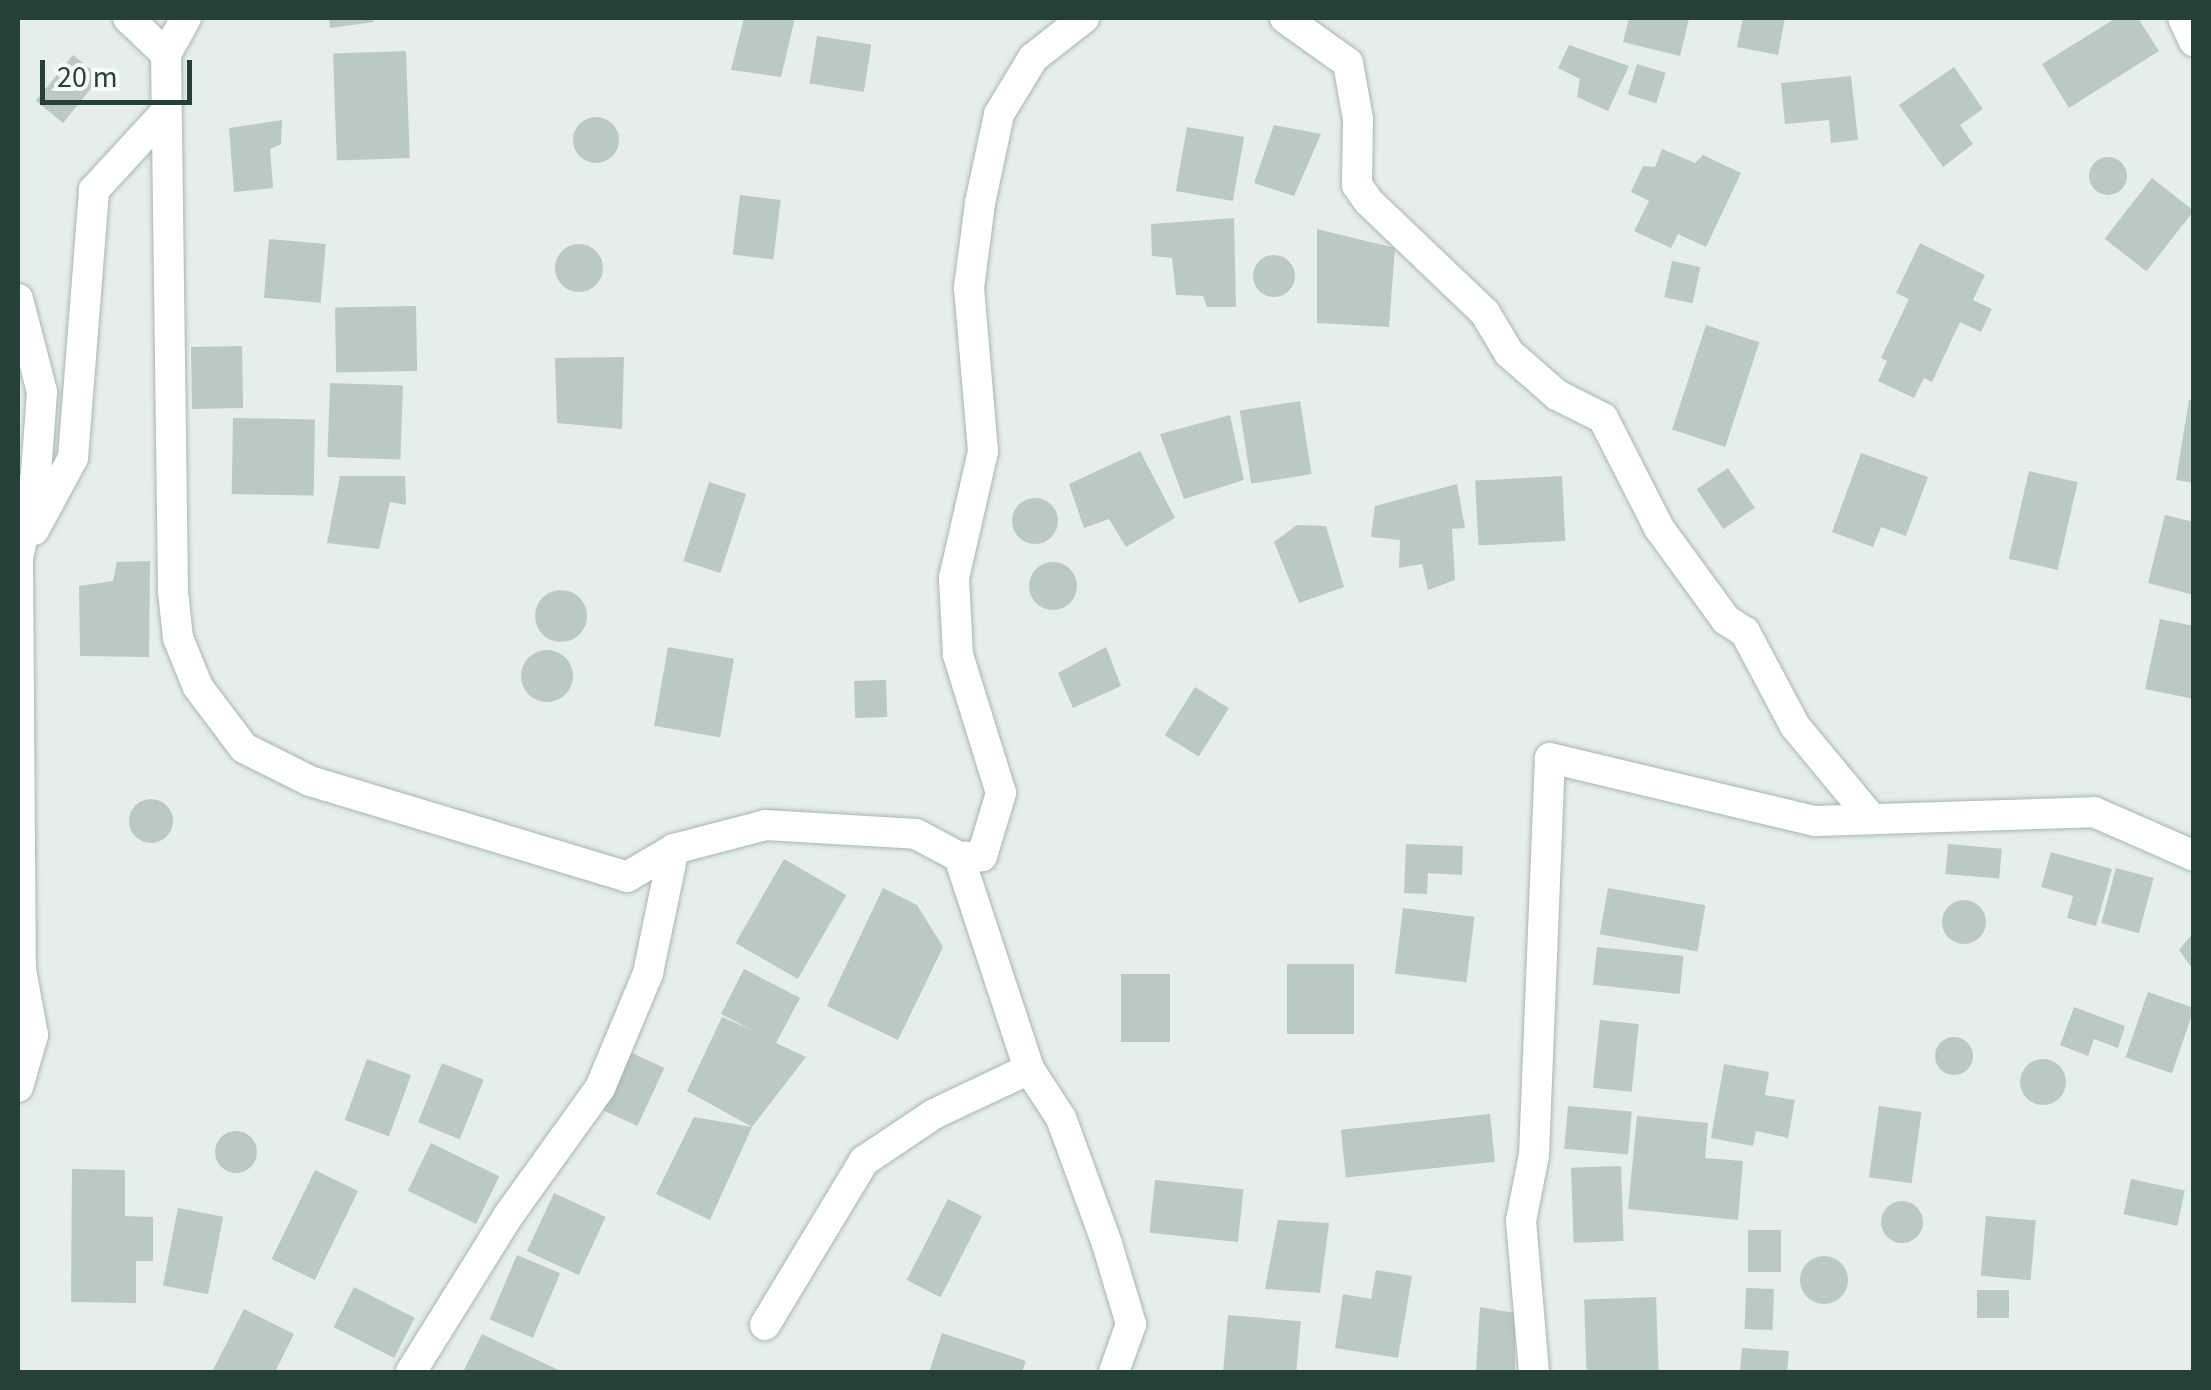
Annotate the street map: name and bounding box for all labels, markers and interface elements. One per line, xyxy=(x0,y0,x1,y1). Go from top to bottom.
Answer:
scale bar xyxy=(45,40,198,102)
text: 20 m xyxy=(57,56,118,99)

